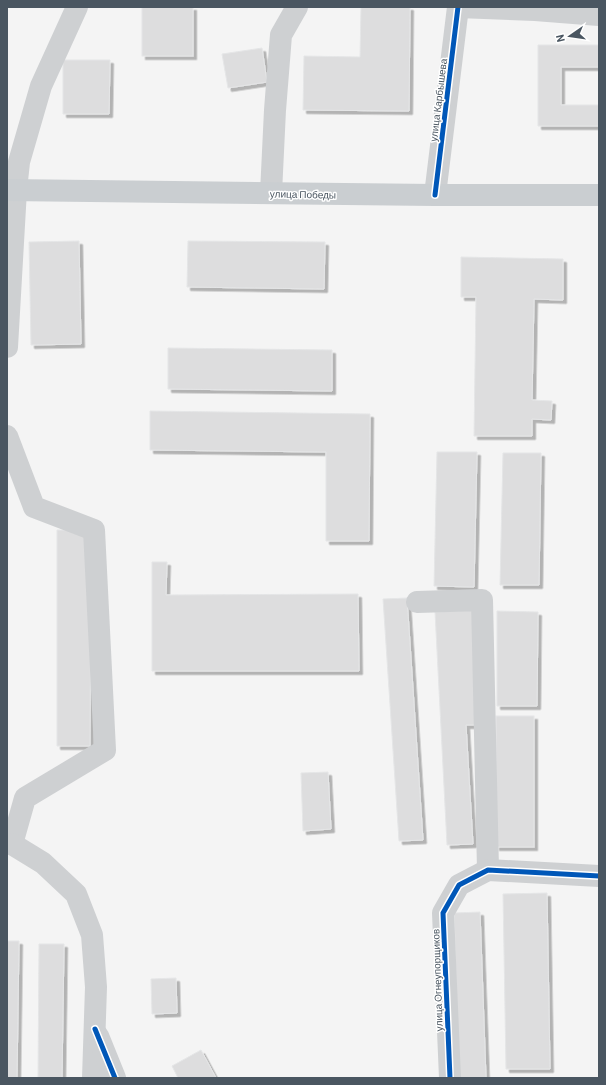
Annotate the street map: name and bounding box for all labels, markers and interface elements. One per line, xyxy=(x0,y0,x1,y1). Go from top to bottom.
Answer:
north arrow xyxy=(550,16,590,56)
text: N xyxy=(553,33,567,43)
street label: улица Карбышева xyxy=(427,57,449,142)
street label: улица Победы xyxy=(270,187,336,201)
street label: улица Огнеупорщиков xyxy=(429,929,445,1031)

